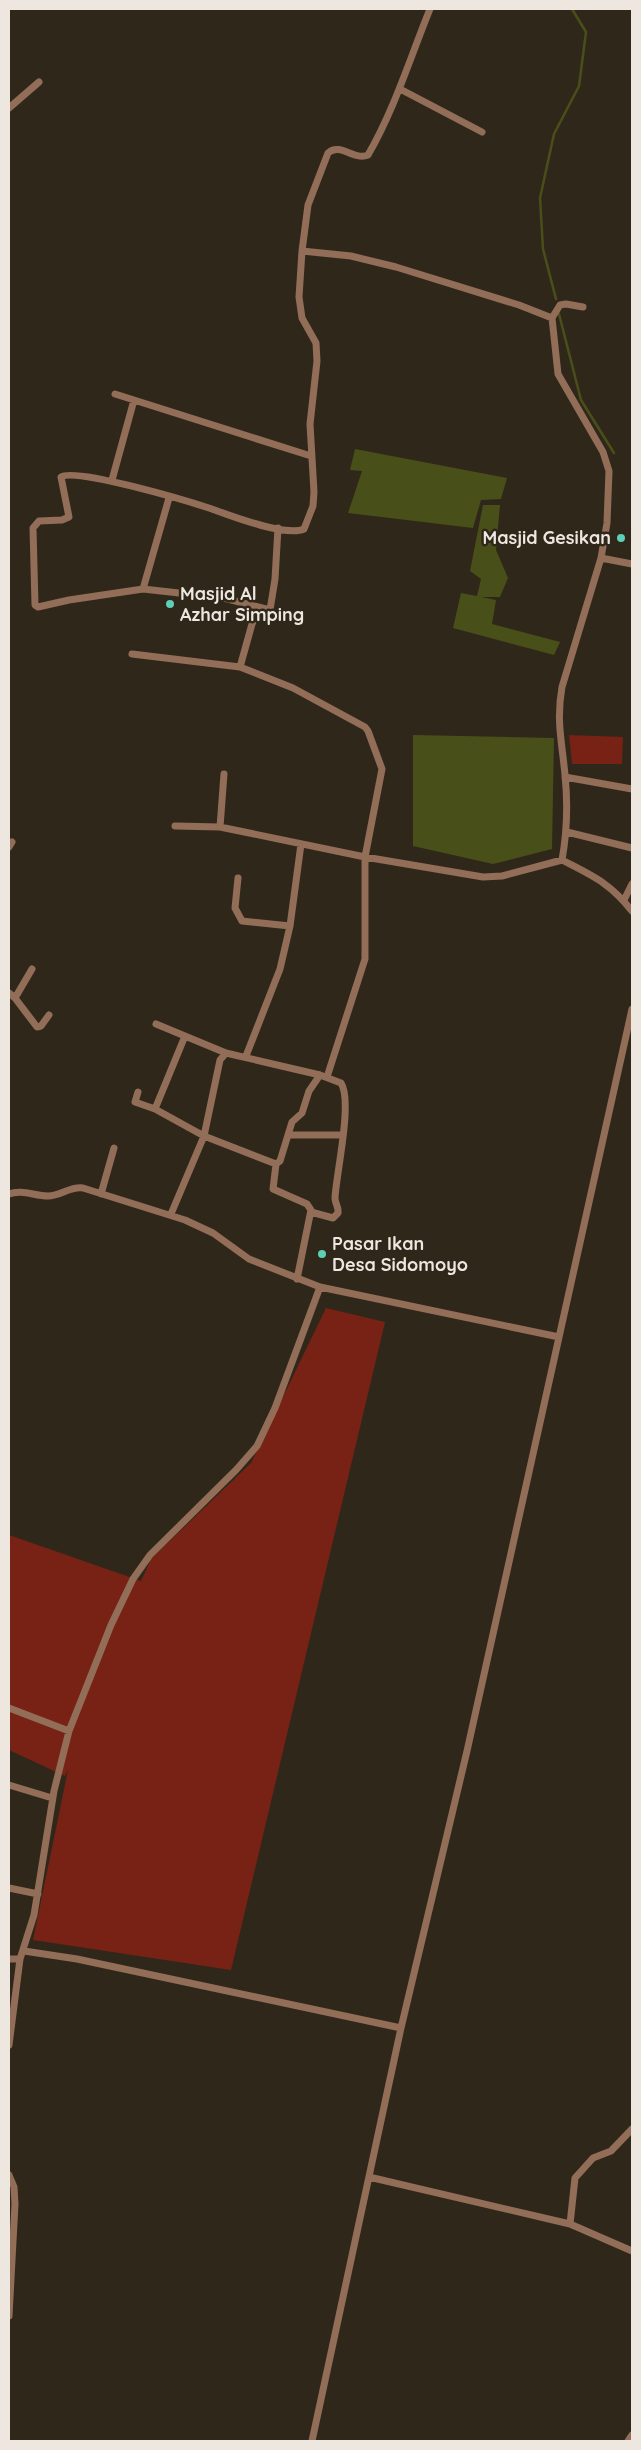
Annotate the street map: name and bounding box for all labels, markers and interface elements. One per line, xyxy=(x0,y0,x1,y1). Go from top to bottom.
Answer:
place label: Masjid Gesikan xyxy=(482,526,611,549)
marker: Masjid Gesikan xyxy=(615,532,627,544)
place label: Masjid Al Azhar Simping xyxy=(180,582,304,626)
marker: Masjid Al Azhar Simping xyxy=(164,598,176,610)
place label: Pasar Ikan Desa Sidomoyo xyxy=(332,1232,468,1276)
marker: Pasar Ikan Desa Sidomoyo xyxy=(316,1248,328,1260)

